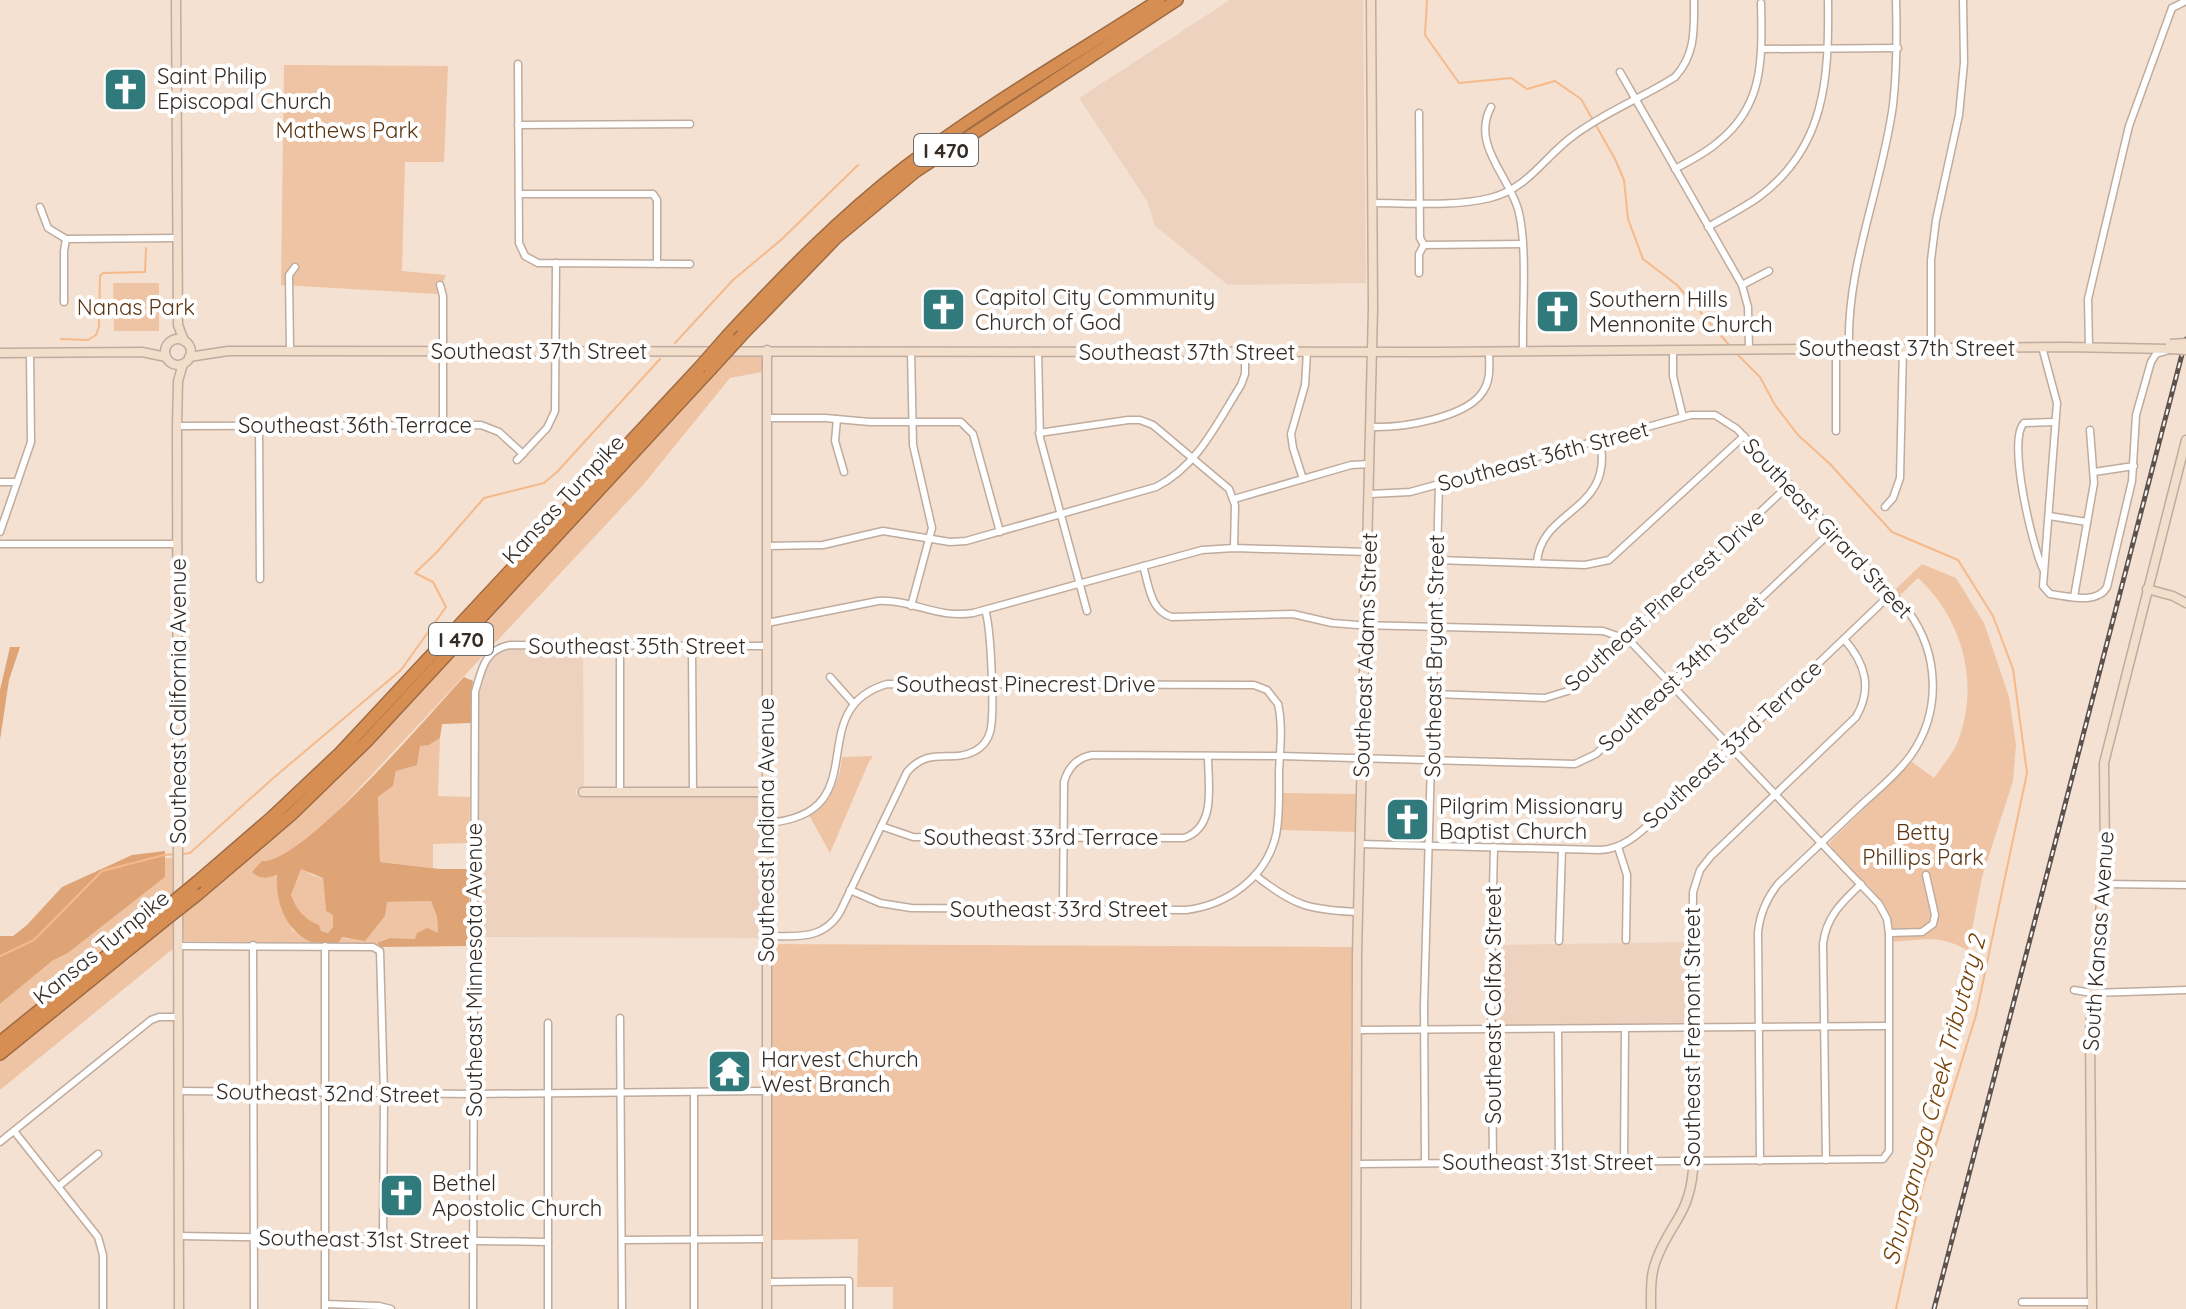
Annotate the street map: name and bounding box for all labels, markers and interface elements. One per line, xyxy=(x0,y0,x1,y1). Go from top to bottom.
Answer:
place label: Saint Philip Episcopal Church xyxy=(157,62,332,115)
church icon: Saint Philip Episcopal Church xyxy=(102,65,150,113)
park label: Mathews Park xyxy=(275,116,419,144)
road number: I 470 xyxy=(914,134,978,166)
place label: Capitol City Community Church of God xyxy=(975,283,1215,336)
place label: Southern Hills Mennonite Church xyxy=(1589,285,1773,338)
church icon: Capitol City Community Church of God xyxy=(920,286,968,334)
church icon: Southern Hills Mennonite Church xyxy=(1534,288,1582,336)
park label: Nanas Park xyxy=(77,293,195,321)
street label: Southeast 37th Street xyxy=(1799,334,2015,362)
street label: Southeast 37th Street xyxy=(431,337,647,365)
street label: Southeast 37th Street xyxy=(1079,338,1295,366)
street label: Southeast 36th Terrace xyxy=(238,411,472,439)
street label: Southeast 36th Street xyxy=(1434,414,1652,498)
street label: Kansas Turnpike xyxy=(496,428,630,570)
street label: Southeast Girard Street xyxy=(1737,432,1919,624)
street label: Southeast Pinecrest Drive xyxy=(1558,503,1770,697)
street label: Southeast Adams Street xyxy=(1347,532,1383,778)
street label: Southeast Bryant Street xyxy=(1418,534,1450,778)
street label: Southeast California Avenue xyxy=(164,558,192,844)
street label: Southeast 34th Street xyxy=(1592,589,1770,757)
road number: I 470 xyxy=(429,623,493,655)
street label: Southeast 35th Street xyxy=(528,632,746,660)
street label: Southeast 33rd Terrace xyxy=(1636,654,1828,834)
street label: Southeast Pinecrest Drive xyxy=(896,670,1156,698)
street label: Southeast Indiana Avenue xyxy=(752,698,780,962)
place label: Pilgrim Missionary Baptist Church xyxy=(1439,792,1623,845)
church icon: Pilgrim Missionary Baptist Church xyxy=(1384,795,1432,843)
park label: Betty Phillips Park xyxy=(1862,818,1984,871)
street label: Southeast Minnesota Avenue xyxy=(460,823,488,1117)
street label: Southeast 33rd Terrace xyxy=(923,823,1159,851)
street label: South Kansas Avenue xyxy=(2076,830,2120,1052)
street label: Kansas Turnpike xyxy=(27,884,175,1010)
street label: Southeast Colfax Street xyxy=(1479,886,1507,1124)
street label: Southeast 33rd Street xyxy=(950,895,1168,923)
street label: Southeast Fremont Street xyxy=(1678,907,1706,1167)
water label: Shunganuga Creek Tributary 2 xyxy=(1875,931,1992,1268)
place label: Harvest Church West Branch xyxy=(761,1045,919,1098)
temple icon: Harvest Church West Branch xyxy=(706,1048,754,1096)
street label: Southeast 32nd Street xyxy=(216,1077,440,1109)
street label: Southeast 31st Street xyxy=(1442,1148,1654,1176)
place label: Bethel Apostolic Church xyxy=(432,1169,602,1222)
church icon: Bethel Apostolic Church xyxy=(377,1172,425,1220)
street label: Southeast 31st Street xyxy=(258,1223,470,1255)

